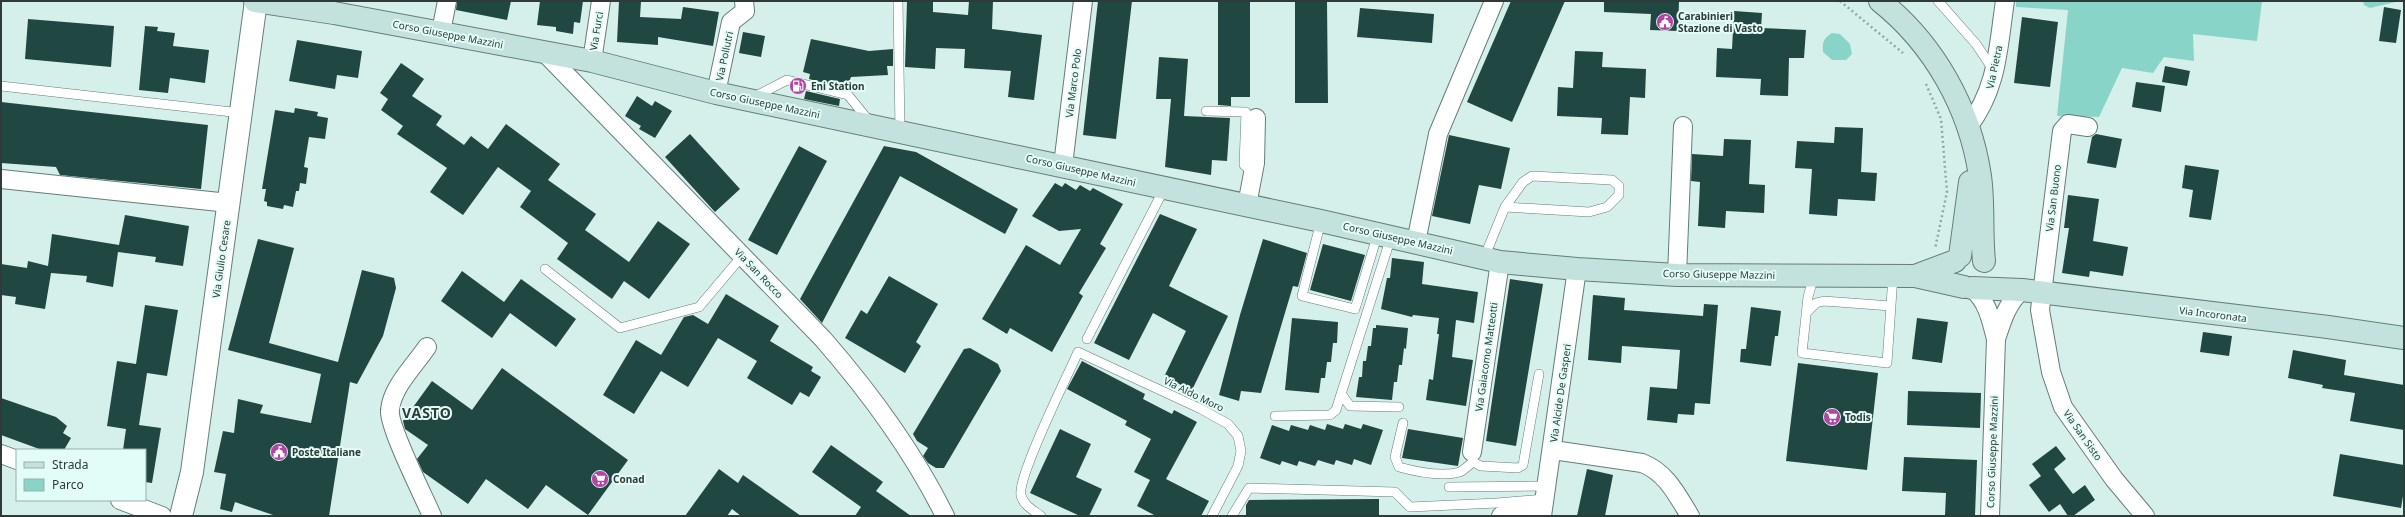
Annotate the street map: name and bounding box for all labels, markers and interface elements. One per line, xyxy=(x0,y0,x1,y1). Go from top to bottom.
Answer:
place label: Carabinieri Stazione di Vasto xyxy=(1678,9,1763,35)
street label: Via Furci xyxy=(586,10,606,52)
public building icon: Carabinieri Stazione di Vasto xyxy=(1655,12,1675,32)
street label: Corso Giuseppe Mazzini xyxy=(392,16,504,52)
street label: Via Pollutri xyxy=(712,30,736,82)
street label: Via Pietra xyxy=(1983,44,2005,90)
street label: Via Marco Polo xyxy=(1062,48,1084,118)
fuel station icon: Eni Station xyxy=(788,76,808,96)
place label: Eni Station xyxy=(811,79,865,93)
street label: Corso Giuseppe Mazzini xyxy=(709,84,821,122)
street label: Corso Giuseppe Mazzini xyxy=(1025,151,1137,189)
street label: Via San Buono xyxy=(2042,164,2064,232)
street label: Via Giulio Cesare xyxy=(209,219,233,299)
street label: Corso Giuseppe Mazzini xyxy=(1342,219,1454,257)
street label: Via San Rocco xyxy=(732,245,786,301)
street label: Corso Giuseppe Mazzini xyxy=(1663,266,1775,282)
street label: Via Gaiacomo Matteotti xyxy=(1471,301,1501,413)
street label: Via Incoronata xyxy=(2178,303,2248,325)
street label: Via Alcide De Gasperi xyxy=(1546,343,1574,443)
street label: Via Aldo Moro xyxy=(1161,373,1227,415)
street label: Corso Giuseppe Mazzini xyxy=(1983,396,2001,508)
district label: VASTO xyxy=(402,403,452,422)
supermarket icon: Todis xyxy=(1822,407,1842,427)
street label: Via San Sisto xyxy=(2060,407,2106,463)
place label: Todis xyxy=(1845,410,1871,424)
public building icon: Poste Italiane xyxy=(269,442,289,462)
place label: Poste Italiane xyxy=(292,445,361,459)
legend xyxy=(16,449,146,501)
text: Strada xyxy=(52,456,88,473)
supermarket icon: Conad xyxy=(590,469,610,489)
place label: Conad xyxy=(613,472,644,486)
text: Parco xyxy=(52,476,84,493)

